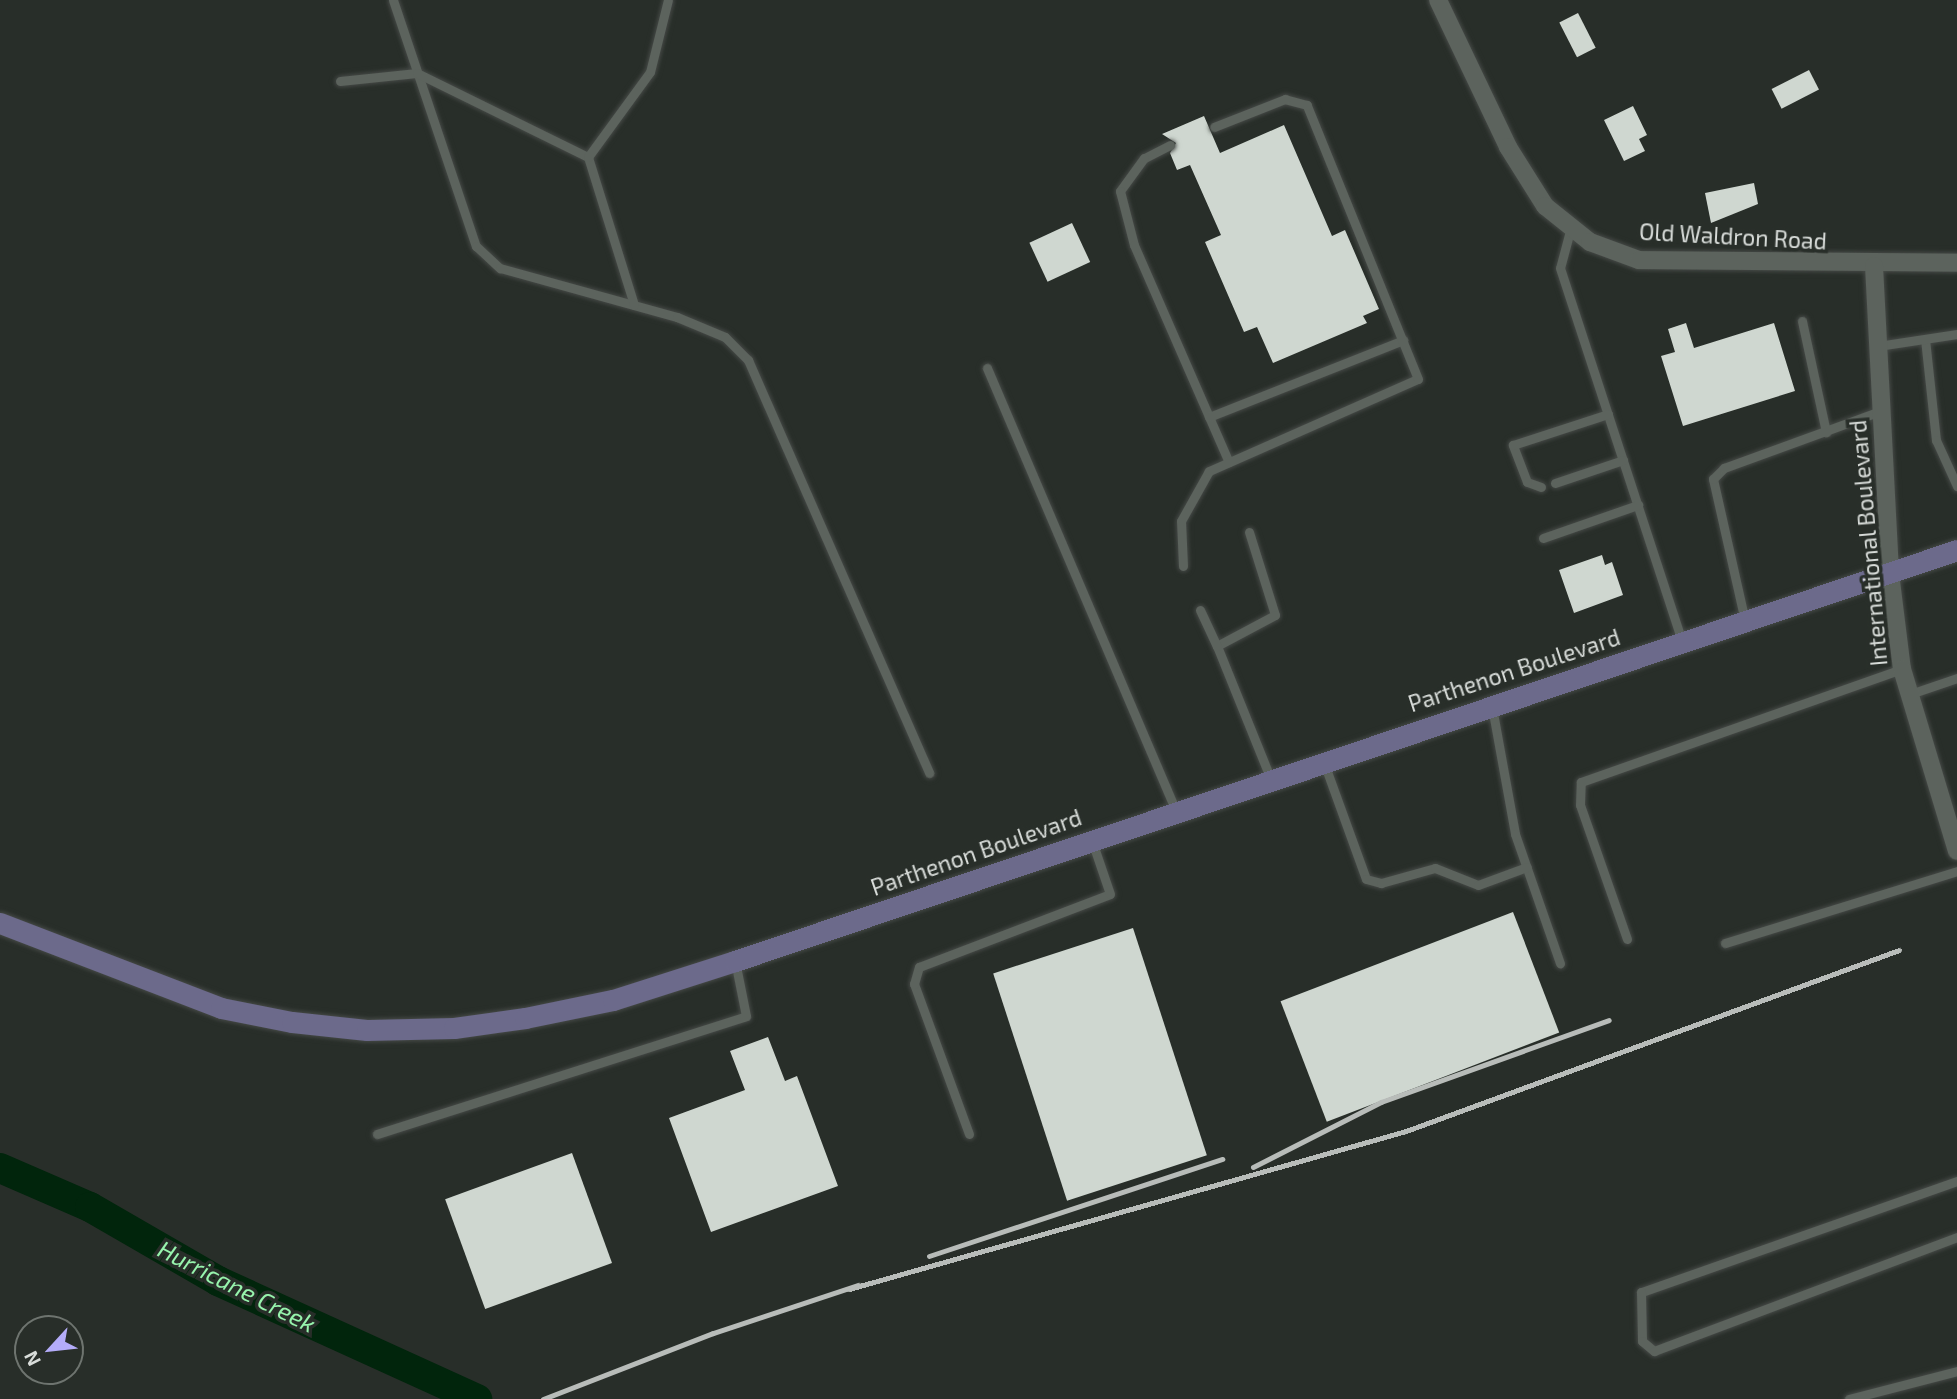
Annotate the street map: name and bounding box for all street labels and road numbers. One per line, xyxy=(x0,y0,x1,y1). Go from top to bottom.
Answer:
street label: Old Waldron Road xyxy=(1638,217,1828,255)
street label: International Boulevard xyxy=(1843,418,1893,668)
street label: Parthenon Boulevard xyxy=(1405,623,1623,717)
street label: Parthenon Boulevard xyxy=(867,803,1085,901)

